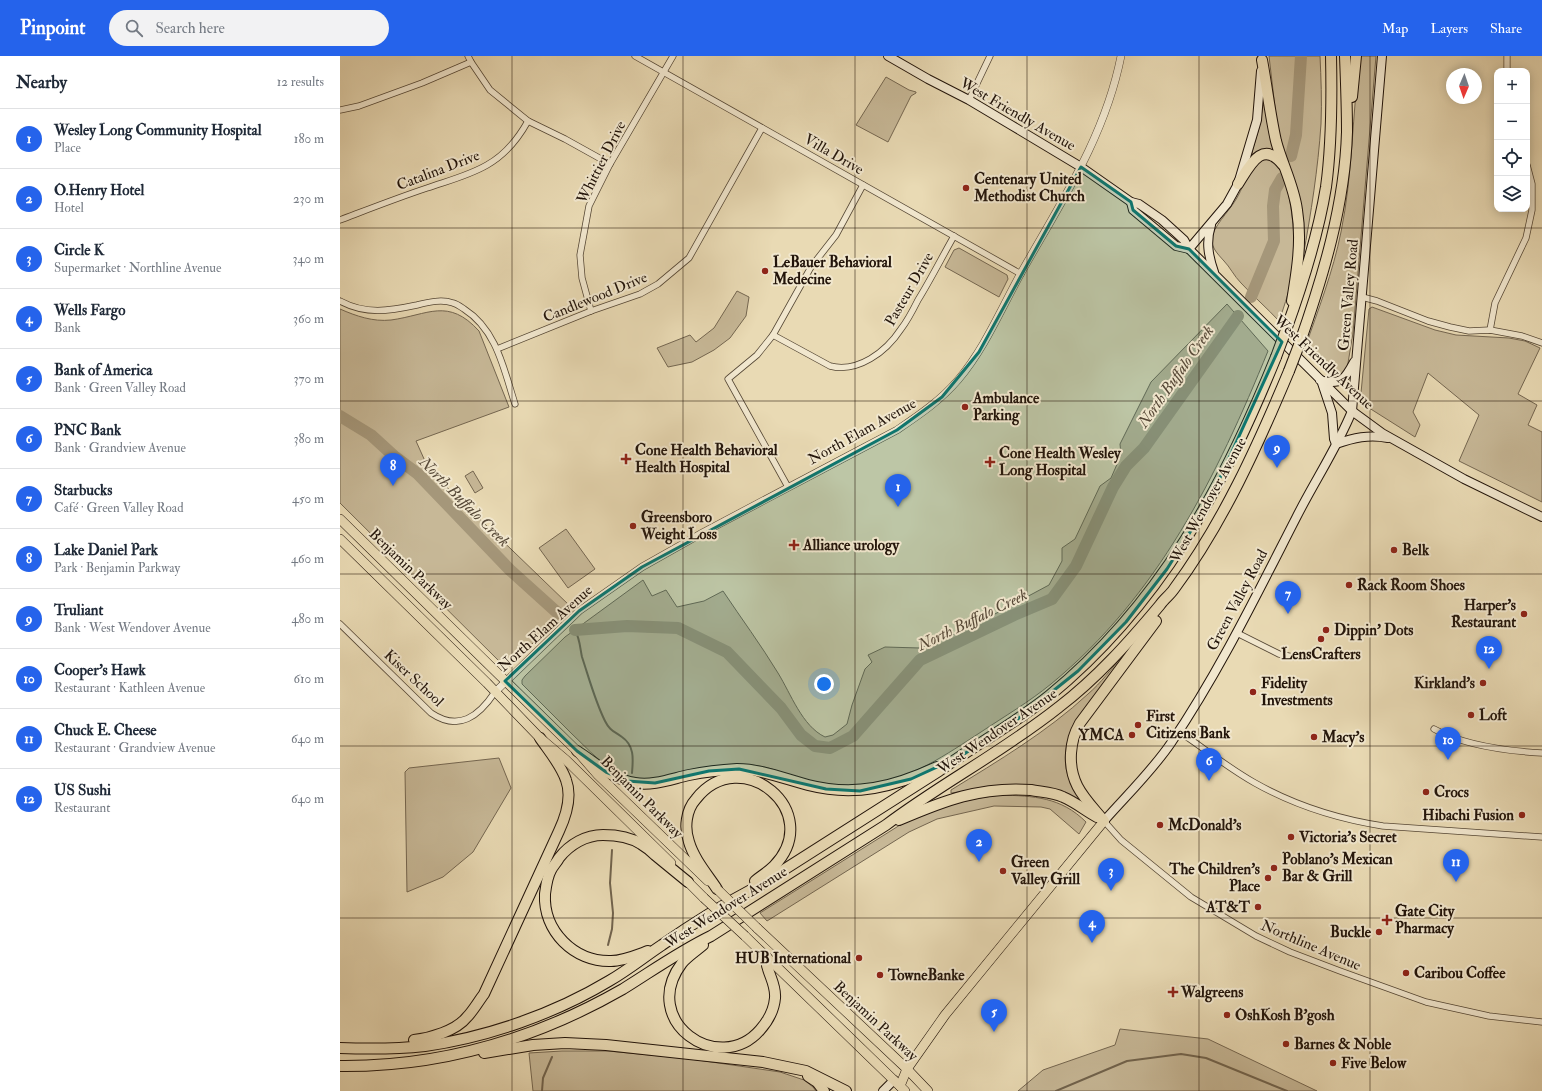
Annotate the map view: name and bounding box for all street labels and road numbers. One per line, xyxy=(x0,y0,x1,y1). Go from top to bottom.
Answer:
street label: West Friendly Avenue xyxy=(956,73,1079,155)
street label: Whittier Drive xyxy=(572,118,630,208)
street label: Villa Drive xyxy=(800,130,867,179)
street label: Catalina Drive xyxy=(394,146,482,195)
street label: Green Valley Road xyxy=(1334,238,1363,352)
street label: Pasteur Drive xyxy=(881,249,938,329)
street label: Candlewood Drive xyxy=(540,268,650,327)
street label: West Friendly Avenue xyxy=(1269,310,1378,414)
street label: North Elam Avenue xyxy=(805,394,920,469)
street label: West Wendover Avenue xyxy=(1166,434,1251,567)
street label: Benjamin Parkway xyxy=(365,525,457,614)
street label: Green Valley Road xyxy=(1203,546,1272,654)
street label: North Elam Avenue xyxy=(494,581,597,676)
street label: Kiser School xyxy=(380,646,448,711)
street label: West Wendover Avenue xyxy=(933,684,1061,779)
street label: Benjamin Parkway xyxy=(596,752,687,843)
street label: West Wendover Avenue xyxy=(661,862,791,953)
street label: Northline Avenue xyxy=(1258,916,1364,975)
street label: Benjamin Parkway xyxy=(829,977,922,1066)

